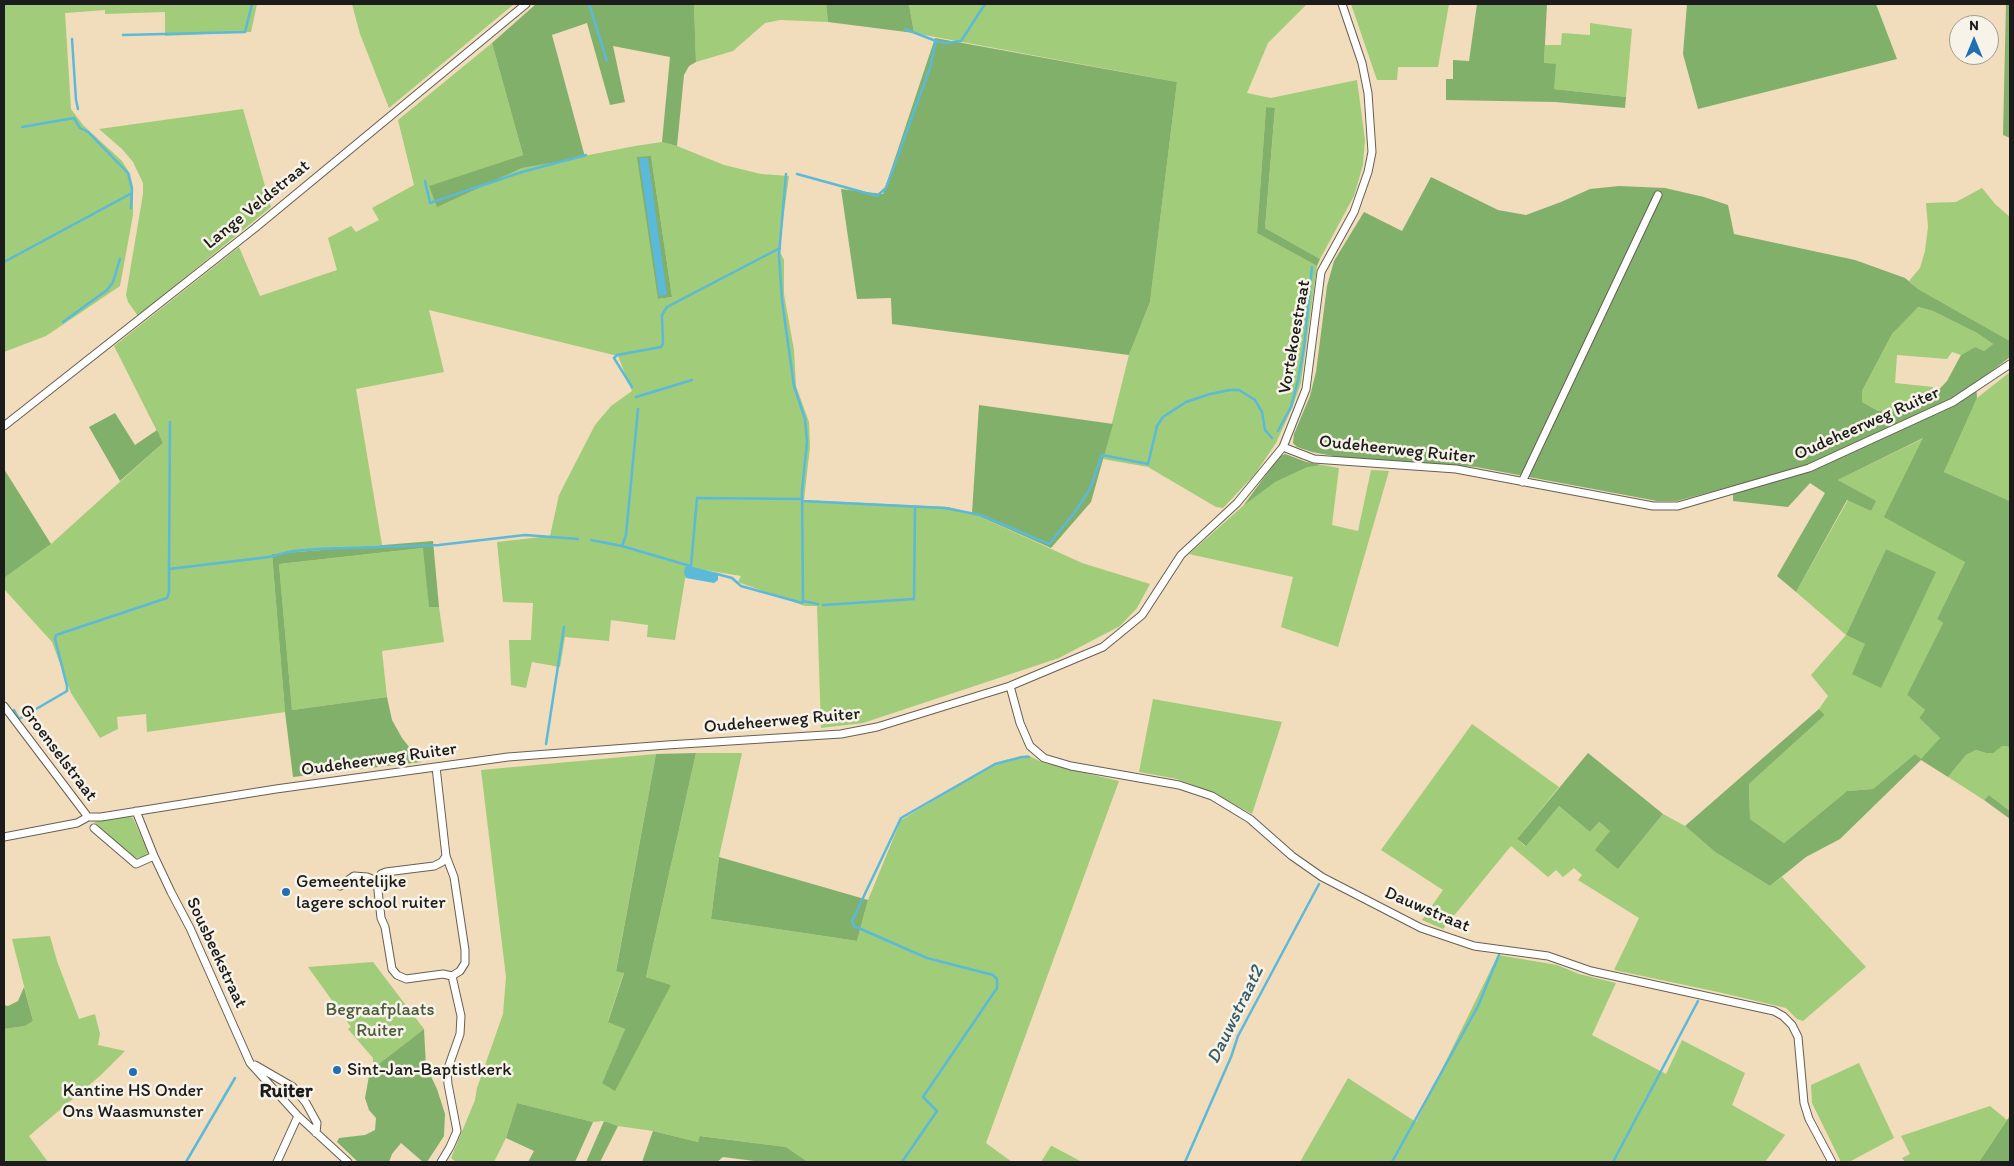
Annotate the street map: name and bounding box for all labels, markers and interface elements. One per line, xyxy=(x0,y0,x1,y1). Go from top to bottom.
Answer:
north arrow xyxy=(1949,15,1999,65)
text: N xyxy=(1969,17,1979,34)
street label: Lange Veldstraat xyxy=(200,156,314,254)
street label: Vortekoestraat xyxy=(1274,278,1316,396)
street label: Oudeheerweg Ruiter xyxy=(1791,382,1943,466)
street label: Oudeheerweg Ruiter xyxy=(1318,431,1476,469)
street label: Groenselstraat xyxy=(15,700,101,806)
street label: Oudeheerweg Ruiter xyxy=(703,703,861,739)
street label: Oudeheerweg Ruiter xyxy=(300,738,458,782)
place label: Gemeentelijke lagere school ruiter xyxy=(296,871,446,914)
street label: Dauwstraat xyxy=(1381,882,1473,938)
marker: Gemeentelijke lagere school ruiter xyxy=(280,886,292,898)
street label: Sousbeekstraat xyxy=(181,894,251,1012)
water label: Dauwstraat2 xyxy=(1203,962,1269,1068)
park label: Begraafplaats Ruiter xyxy=(326,999,434,1042)
place label: Sint-Jan-Baptistkerk xyxy=(347,1059,511,1081)
marker: Sint-Jan-Baptistkerk xyxy=(331,1064,343,1076)
marker: Kantine HS Onder Ons Waasmunster xyxy=(127,1066,139,1078)
place label: Kantine HS Onder Ons Waasmunster xyxy=(62,1080,204,1122)
district label: Ruiter xyxy=(260,1080,312,1104)

